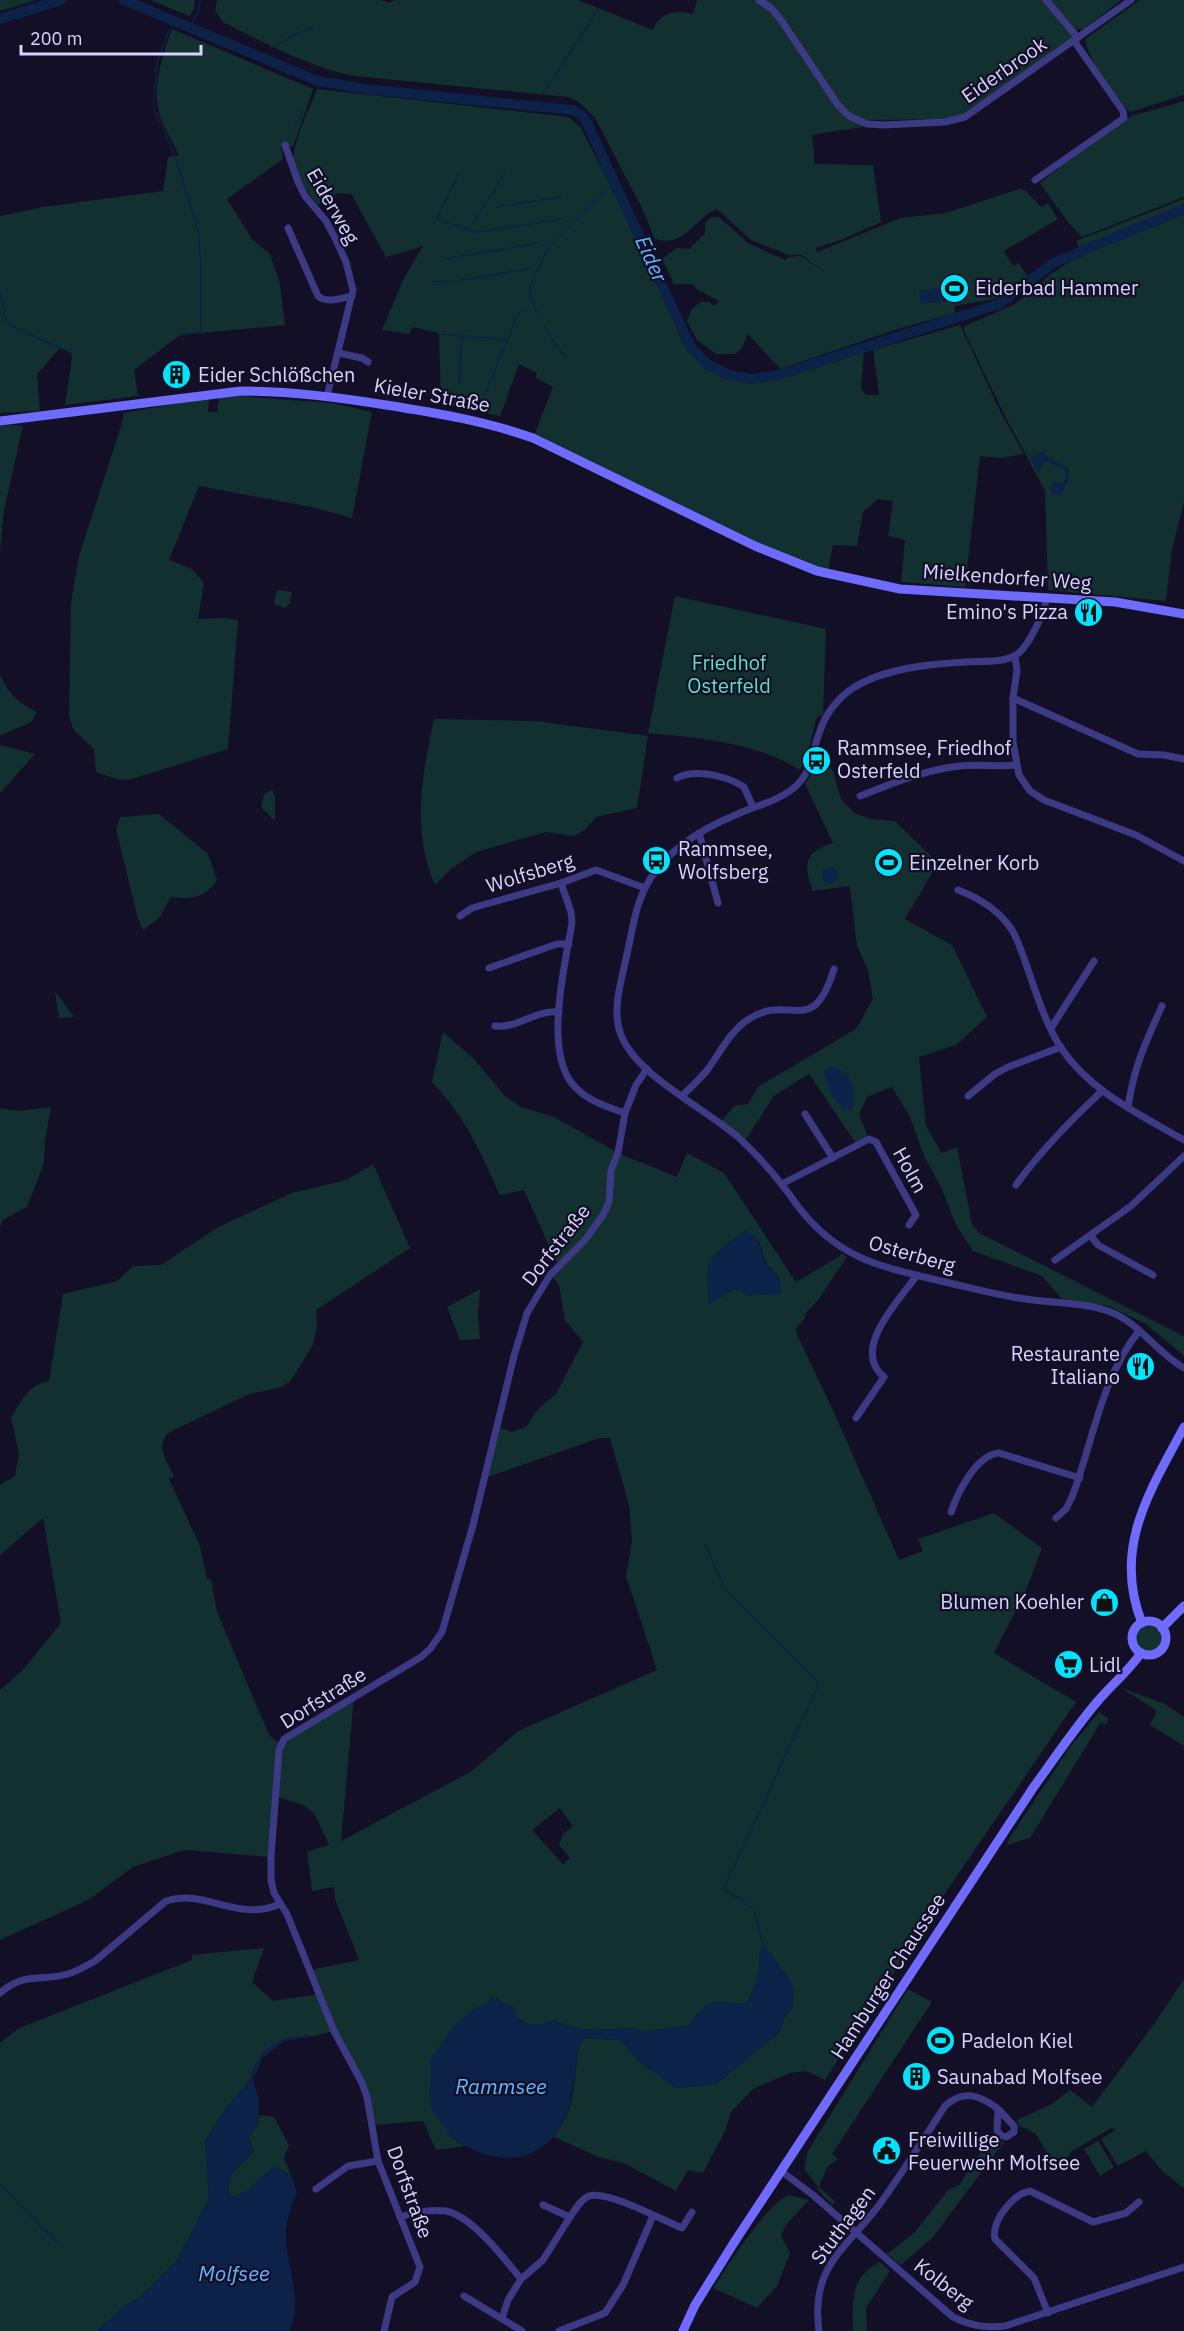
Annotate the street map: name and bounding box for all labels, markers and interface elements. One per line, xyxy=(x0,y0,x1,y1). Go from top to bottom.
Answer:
scale bar xyxy=(21,18,201,56)
text: 200 m xyxy=(30,27,82,50)
street label: Eiderbrook xyxy=(956,30,1052,109)
street label: Eiderweg xyxy=(301,163,366,249)
water label: Eider xyxy=(629,231,675,287)
sports icon: Eiderbad Hammer xyxy=(938,272,970,304)
place label: Eiderbad Hammer xyxy=(975,274,1138,301)
building icon: Eider Schlößchen xyxy=(161,359,193,391)
place label: Eider Schlößchen xyxy=(198,361,355,388)
street label: Kieler Straße xyxy=(372,371,492,418)
street label: Mielkendorfer Weg xyxy=(922,557,1093,596)
restaurant icon: Emino's Pizza xyxy=(1073,596,1105,628)
place label: Emino's Pizza xyxy=(946,598,1068,625)
park label: Friedhof Osterfeld xyxy=(687,649,771,699)
place label: Rammsee, Friedhof Osterfeld xyxy=(837,734,1012,784)
bus stop icon: Rammsee, Friedhof Osterfeld xyxy=(800,744,832,776)
place label: Rammsee, Wolfsberg xyxy=(678,835,773,885)
bus stop icon: Rammsee, Wolfsberg xyxy=(641,844,673,876)
street label: Wolfsberg xyxy=(483,846,577,899)
sports icon: Einzelner Korb xyxy=(872,847,904,879)
place label: Einzelner Korb xyxy=(909,849,1039,876)
street label: Holm xyxy=(887,1142,934,1197)
street label: Dorfstraße xyxy=(515,1198,596,1291)
street label: Osterberg xyxy=(866,1228,959,1279)
place label: Restaurante Italiano xyxy=(1011,1340,1120,1390)
restaurant icon: Restaurante Italiano xyxy=(1125,1350,1157,1382)
shop icon: Blumen Koehler xyxy=(1089,1586,1121,1618)
place label: Blumen Koehler xyxy=(940,1588,1084,1615)
supermarket icon: Lidl xyxy=(1052,1649,1084,1681)
place label: Lidl xyxy=(1089,1651,1121,1678)
street label: Dorfstraße xyxy=(275,1660,371,1735)
street label: Hamburger Chaussee xyxy=(824,1888,951,2064)
sports icon: Padelon Kiel xyxy=(924,2025,956,2057)
place label: Padelon Kiel xyxy=(961,2027,1073,2054)
building icon: Saunabad Molfsee xyxy=(900,2061,932,2093)
place label: Saunabad Molfsee xyxy=(937,2063,1102,2090)
water label: Rammsee xyxy=(455,2072,547,2100)
place label: Freiwillige Feuerwehr Molfsee xyxy=(908,2126,1080,2176)
public building icon: Freiwillige Feuerwehr Molfsee xyxy=(871,2135,903,2167)
street label: Dorfstraße xyxy=(381,2142,440,2242)
street label: Stuthagen xyxy=(804,2180,881,2269)
street label: Kolberg xyxy=(909,2252,980,2316)
water label: Molfsee xyxy=(198,2259,270,2287)

